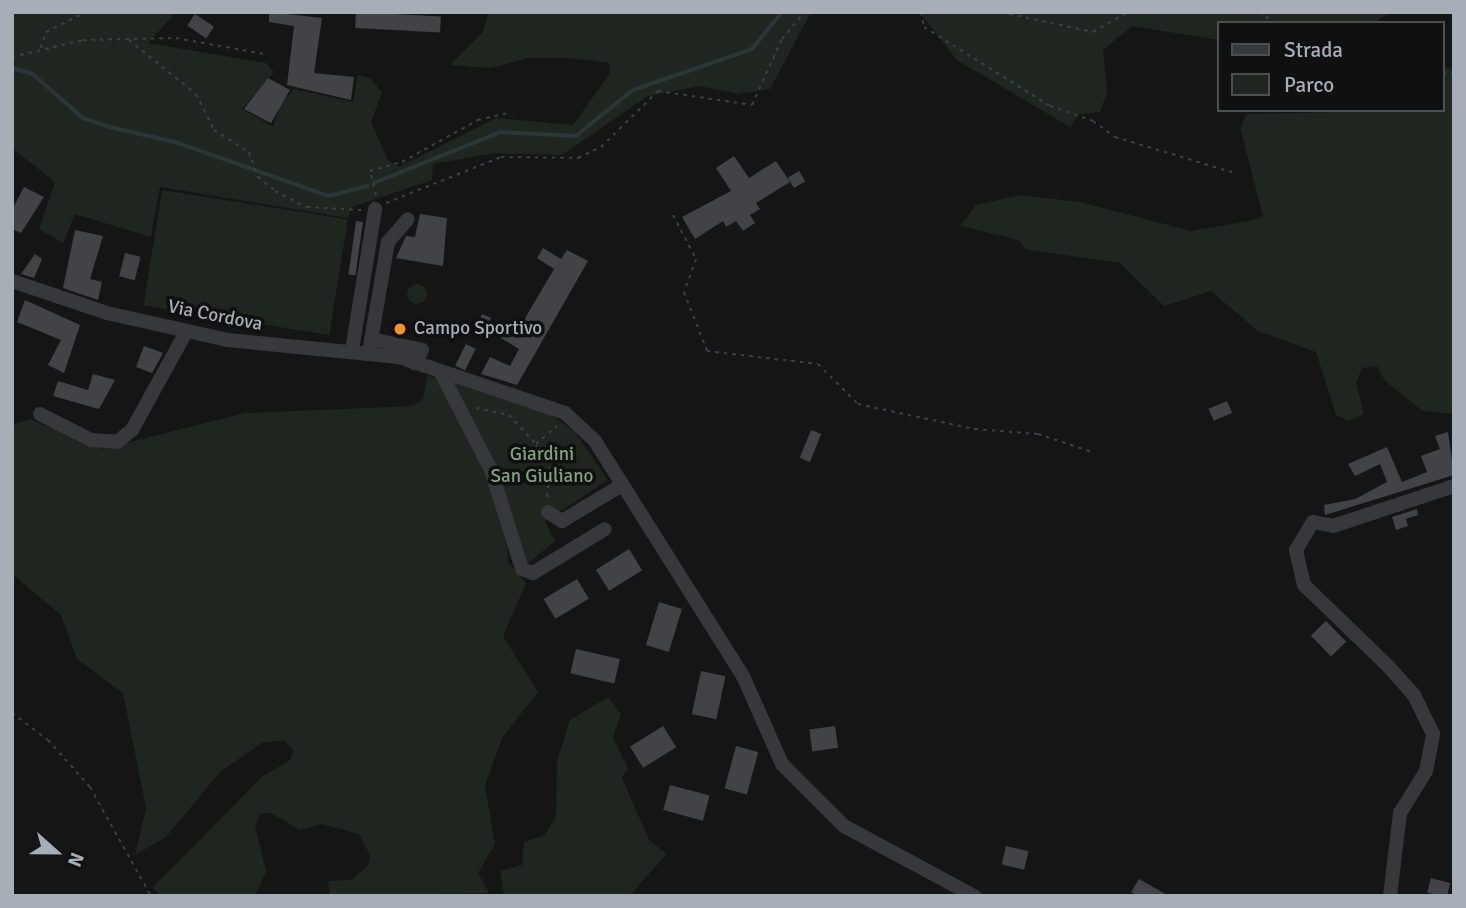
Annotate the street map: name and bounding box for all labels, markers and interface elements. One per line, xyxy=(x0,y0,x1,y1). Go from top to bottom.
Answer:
legend xyxy=(1218,21,1445,112)
text: Strada xyxy=(1284,37,1343,63)
text: Parco xyxy=(1284,72,1334,98)
street label: Via Cordova xyxy=(166,296,264,336)
place label: Campo Sportivo xyxy=(414,318,542,340)
marker: Campo Sportivo xyxy=(392,321,408,337)
park label: Giardini San Giuliano xyxy=(490,444,594,488)
north arrow xyxy=(21,817,91,887)
text: N xyxy=(62,849,89,870)

